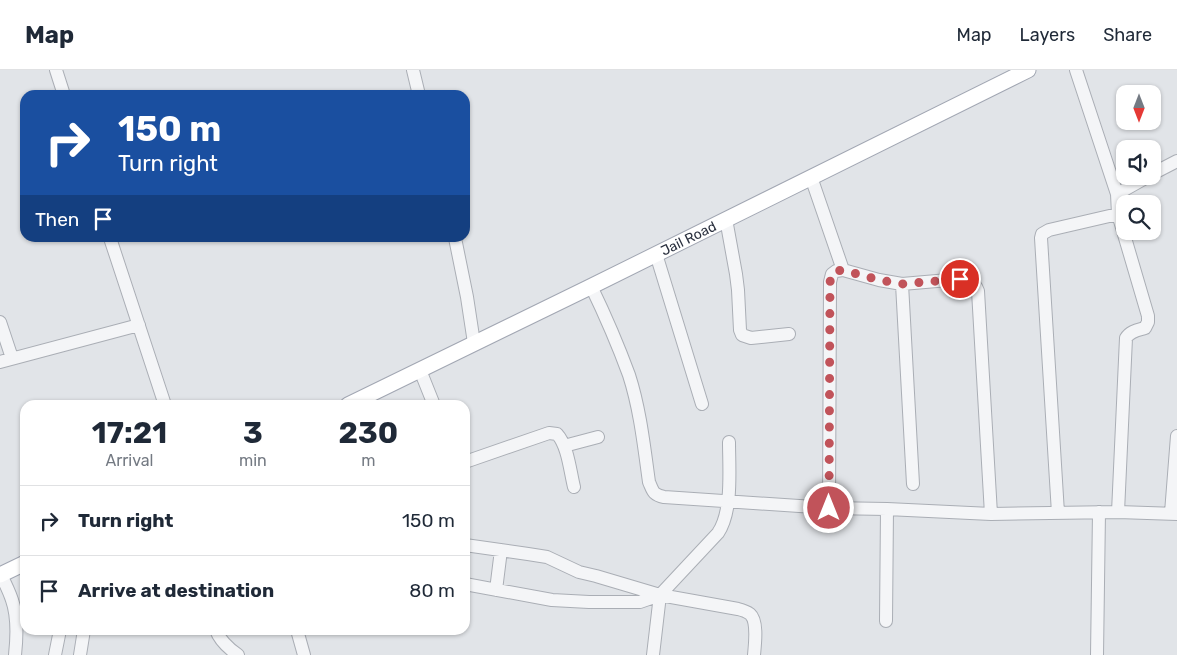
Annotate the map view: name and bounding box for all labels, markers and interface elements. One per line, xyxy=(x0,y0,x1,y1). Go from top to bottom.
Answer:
text: Map xyxy=(25,21,74,49)
text: Map xyxy=(957,24,992,46)
text: Layers xyxy=(1020,24,1075,46)
text: Share xyxy=(1103,24,1152,46)
north arrow xyxy=(1116,85,1161,130)
map controls xyxy=(1116,85,1161,240)
text: 150 m xyxy=(118,108,221,150)
icon: right xyxy=(35,110,100,175)
button: sound xyxy=(1116,140,1161,185)
text: Turn right xyxy=(118,150,218,177)
button: search xyxy=(1116,195,1161,240)
icon: arrive xyxy=(89,205,117,233)
text: Then xyxy=(35,208,79,231)
street label: Jail Road xyxy=(658,217,719,259)
pin xyxy=(939,258,981,300)
icon: arrive xyxy=(946,265,974,293)
text: 17:21 xyxy=(92,415,167,451)
text: 3 xyxy=(243,415,263,451)
text: 230 xyxy=(339,415,398,451)
text: Arrival xyxy=(105,451,153,470)
text: min xyxy=(239,451,267,470)
text: m xyxy=(361,451,375,470)
position arrow xyxy=(802,481,854,533)
icon: right xyxy=(35,507,63,535)
text: Turn right xyxy=(78,509,173,532)
text: 150 m xyxy=(402,509,455,532)
icon: arrive xyxy=(35,577,63,605)
text: Arrive at destination xyxy=(78,579,274,602)
text: 80 m xyxy=(409,579,455,602)

